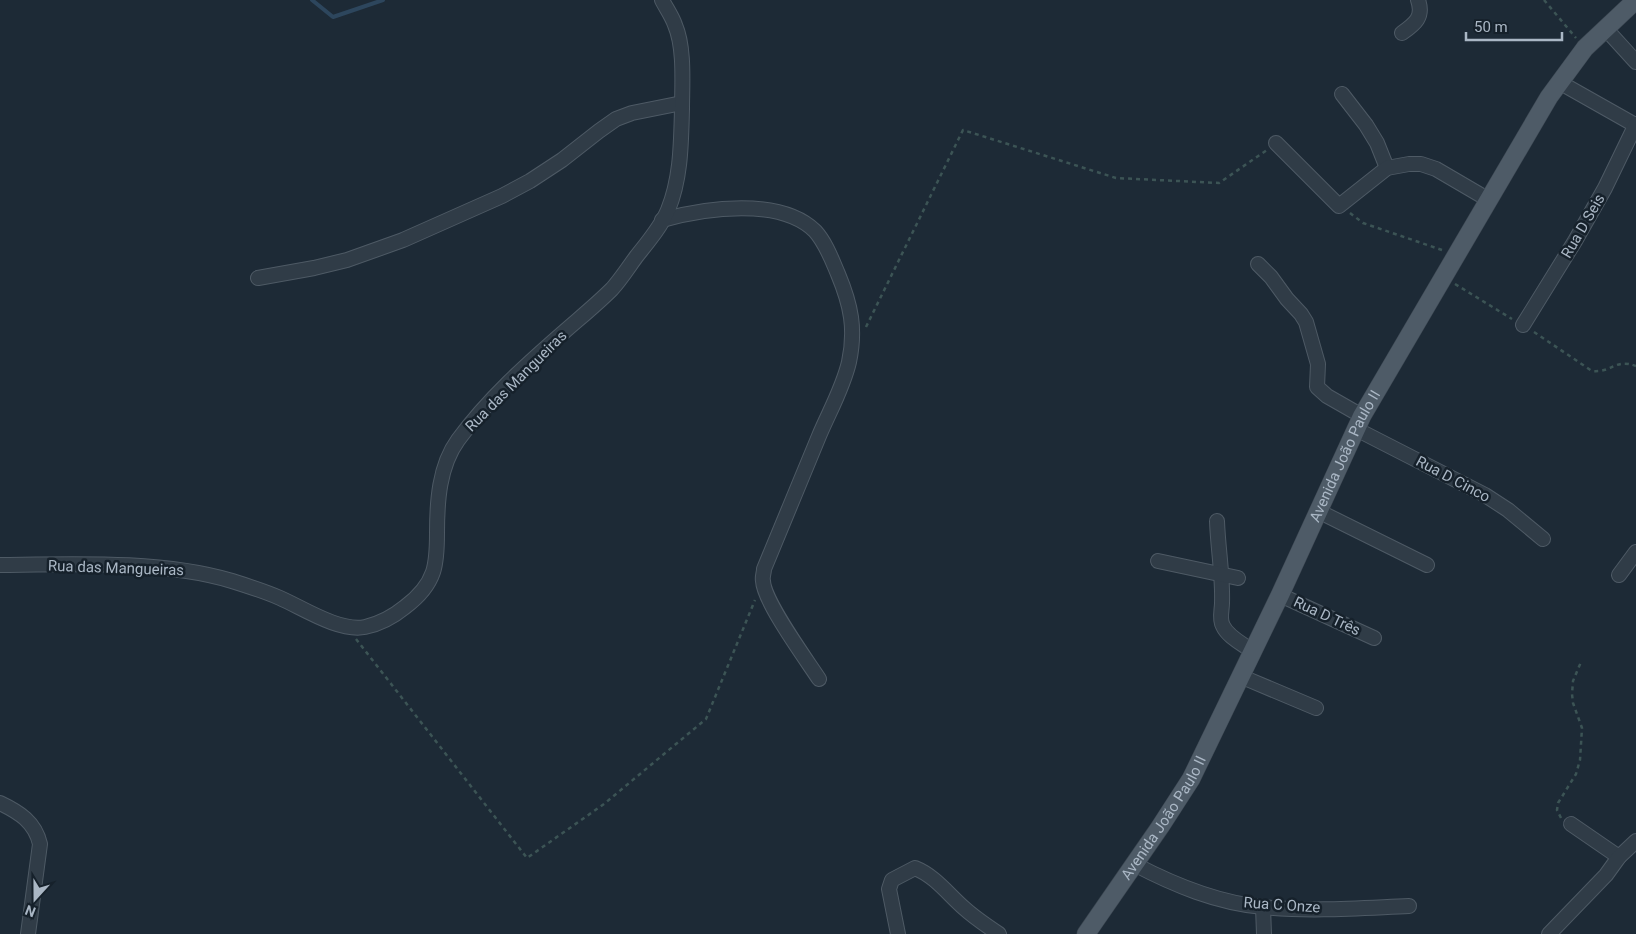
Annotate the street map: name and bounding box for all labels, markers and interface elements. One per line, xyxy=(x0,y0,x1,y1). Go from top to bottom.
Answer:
scale bar xyxy=(1466,10,1562,42)
text: 50 m xyxy=(1474,18,1508,36)
street label: Rua D Seis xyxy=(1557,191,1609,261)
street label: Rua das Mangueiras xyxy=(462,327,570,435)
street label: Avenida João Paulo II xyxy=(1306,387,1384,525)
street label: Rua D Cinco xyxy=(1413,452,1493,506)
street label: Rua das Mangueiras xyxy=(48,557,184,579)
street label: Rua D Três xyxy=(1291,593,1363,639)
street label: Avenida João Paulo II xyxy=(1117,753,1210,883)
north arrow xyxy=(10,874,60,924)
street label: Rua C Onze xyxy=(1243,893,1321,917)
text: N xyxy=(23,902,38,920)

